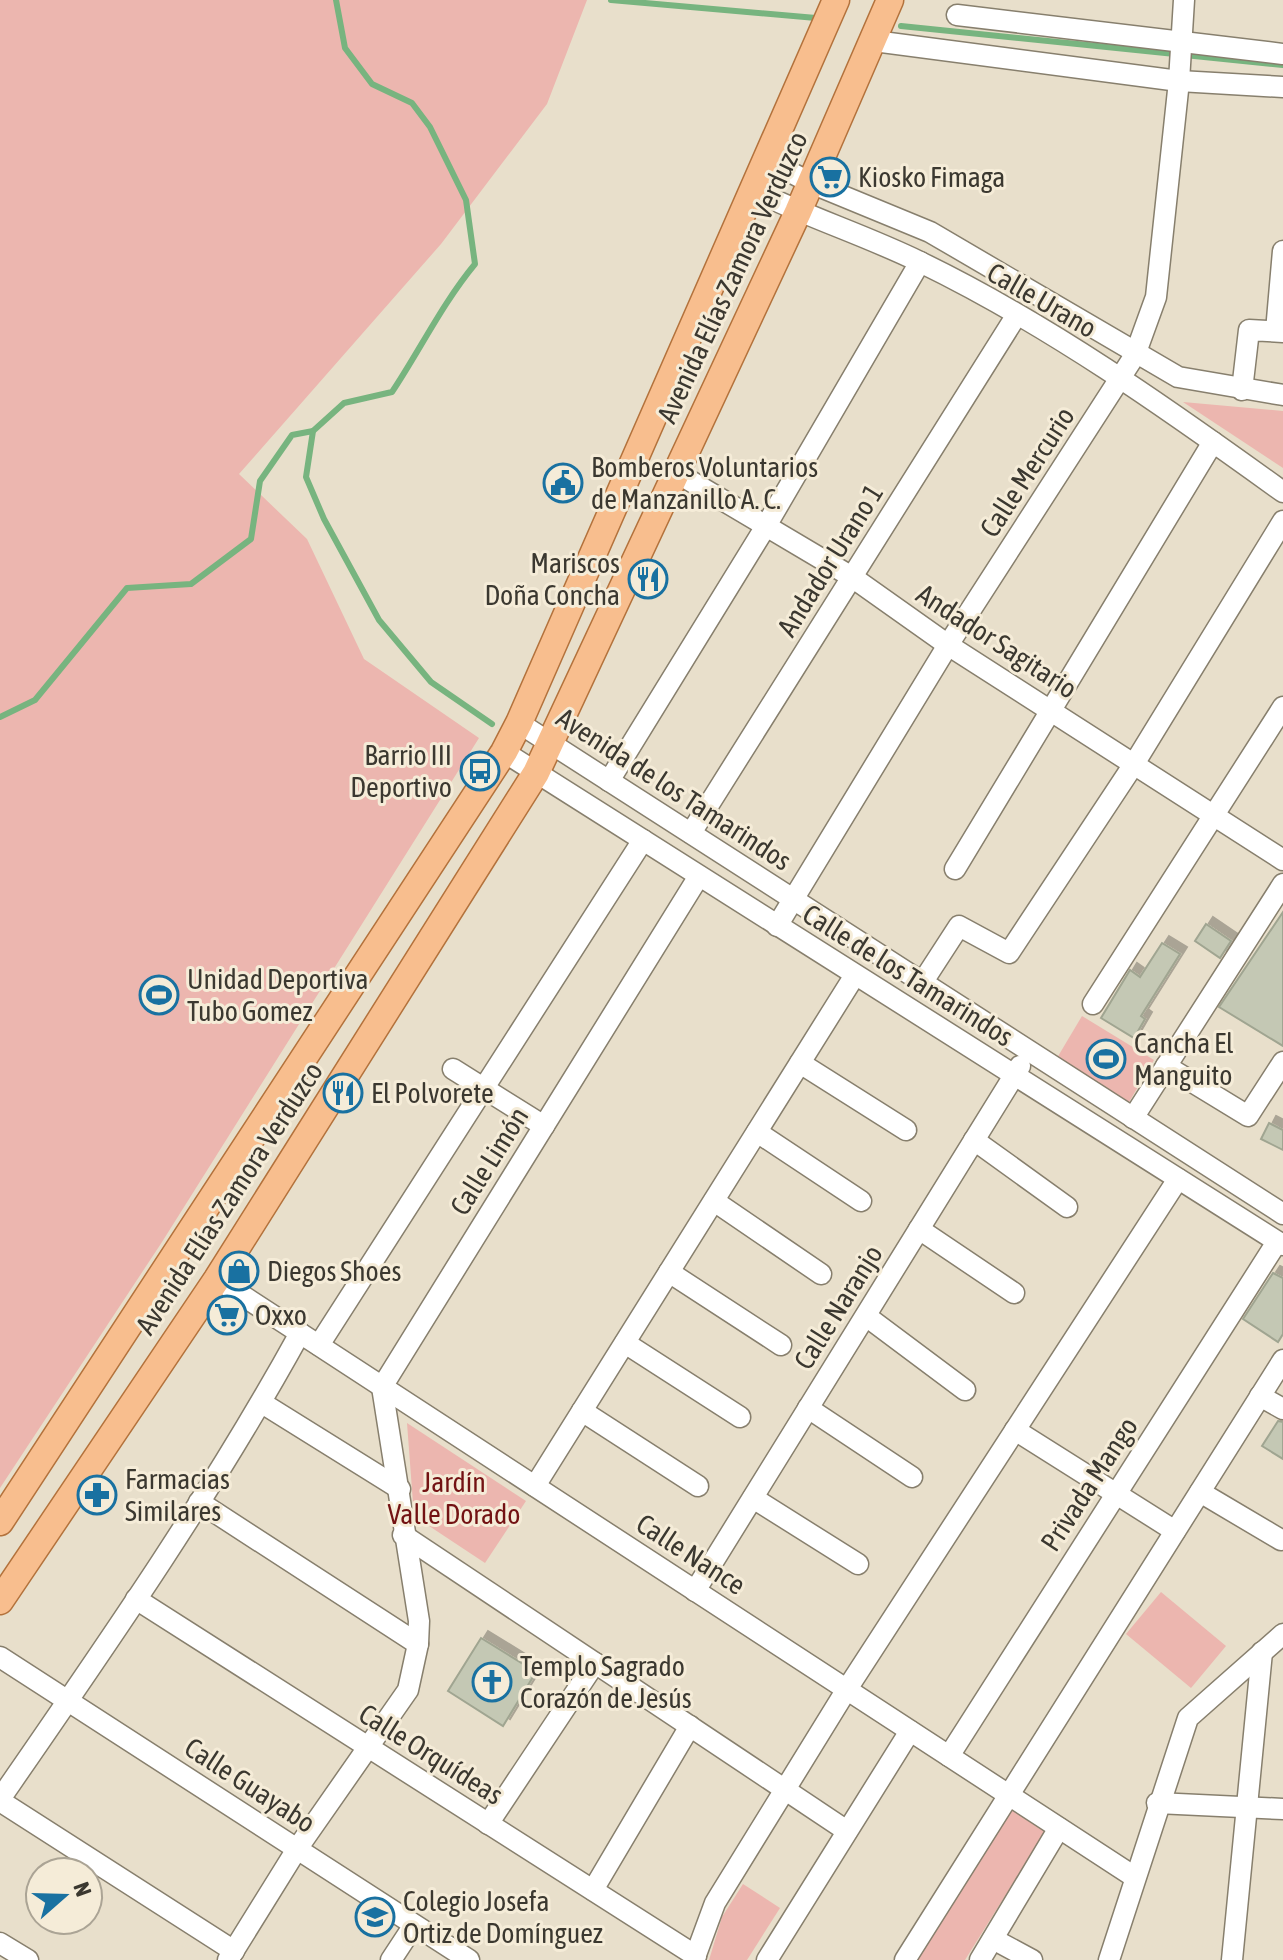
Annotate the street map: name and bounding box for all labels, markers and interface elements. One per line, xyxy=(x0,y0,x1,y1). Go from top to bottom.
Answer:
street label: Avenida Elías Zamora Verduzco xyxy=(650,126,814,428)
supermarket icon: Kiosko Fimaga xyxy=(809,156,851,198)
place label: Kiosko Fimaga xyxy=(858,161,1005,193)
street label: Calle Urano xyxy=(982,256,1102,344)
street label: Calle Mercurio xyxy=(973,401,1081,543)
place label: Bomberos Voluntarios de Manzanillo A. C. xyxy=(591,451,818,515)
public building icon: Bomberos Voluntarios de Manzanillo A. C. xyxy=(542,462,584,504)
street label: Andador Urano 1 xyxy=(771,478,889,642)
place label: Mariscos Doña Concha xyxy=(484,547,620,611)
restaurant icon: Mariscos Doña Concha xyxy=(627,558,669,600)
street label: Andador Sagitario xyxy=(911,577,1083,705)
street label: Avenida de los Tamarindos xyxy=(551,701,797,877)
place label: Barrio III Deportivo xyxy=(350,739,452,803)
bus stop icon: Barrio III Deportivo xyxy=(459,750,501,792)
street label: Calle de los Tamarindos xyxy=(797,897,1019,1053)
place label: Unidad Deportiva Tubo Gomez xyxy=(187,963,369,1027)
sports icon: Unidad Deportiva Tubo Gomez xyxy=(138,974,180,1016)
place label: Cancha El Manguito xyxy=(1134,1027,1234,1091)
sports icon: Cancha El Manguito xyxy=(1085,1038,1127,1080)
street label: Avenida Elías Zamora Verduzco xyxy=(129,1056,329,1340)
restaurant icon: El Polvorete xyxy=(322,1072,364,1114)
place label: El Polvorete xyxy=(371,1077,494,1109)
street label: Calle Limón xyxy=(443,1101,535,1221)
street label: Calle Naranjo xyxy=(787,1239,889,1375)
shop icon: Diegos Shoes xyxy=(218,1250,260,1292)
place label: Diegos Shoes xyxy=(267,1255,401,1287)
supermarket icon: Oxxo xyxy=(206,1294,248,1336)
place label: Oxxo xyxy=(255,1299,307,1331)
street label: Privada Mango xyxy=(1034,1411,1144,1557)
place label: Farmacias Similares xyxy=(125,1463,230,1527)
park label: Jardín Valle Dorado xyxy=(387,1466,521,1530)
pharmacy icon: Farmacias Similares xyxy=(76,1474,118,1516)
street label: Calle Nance xyxy=(631,1507,751,1601)
place label: Templo Sagrado Corazón de Jesús xyxy=(520,1650,692,1714)
church icon: Templo Sagrado Corazón de Jesús xyxy=(471,1661,513,1703)
street label: Calle Orquídeas xyxy=(353,1697,509,1811)
street label: Calle Guayabo xyxy=(179,1731,321,1839)
north arrow xyxy=(24,1856,104,1936)
text: N xyxy=(68,1879,97,1900)
place label: Colegio Josefa Ortiz de Domínguez xyxy=(403,1885,603,1949)
school or university icon: Colegio Josefa Ortiz de Domínguez xyxy=(354,1896,396,1938)

